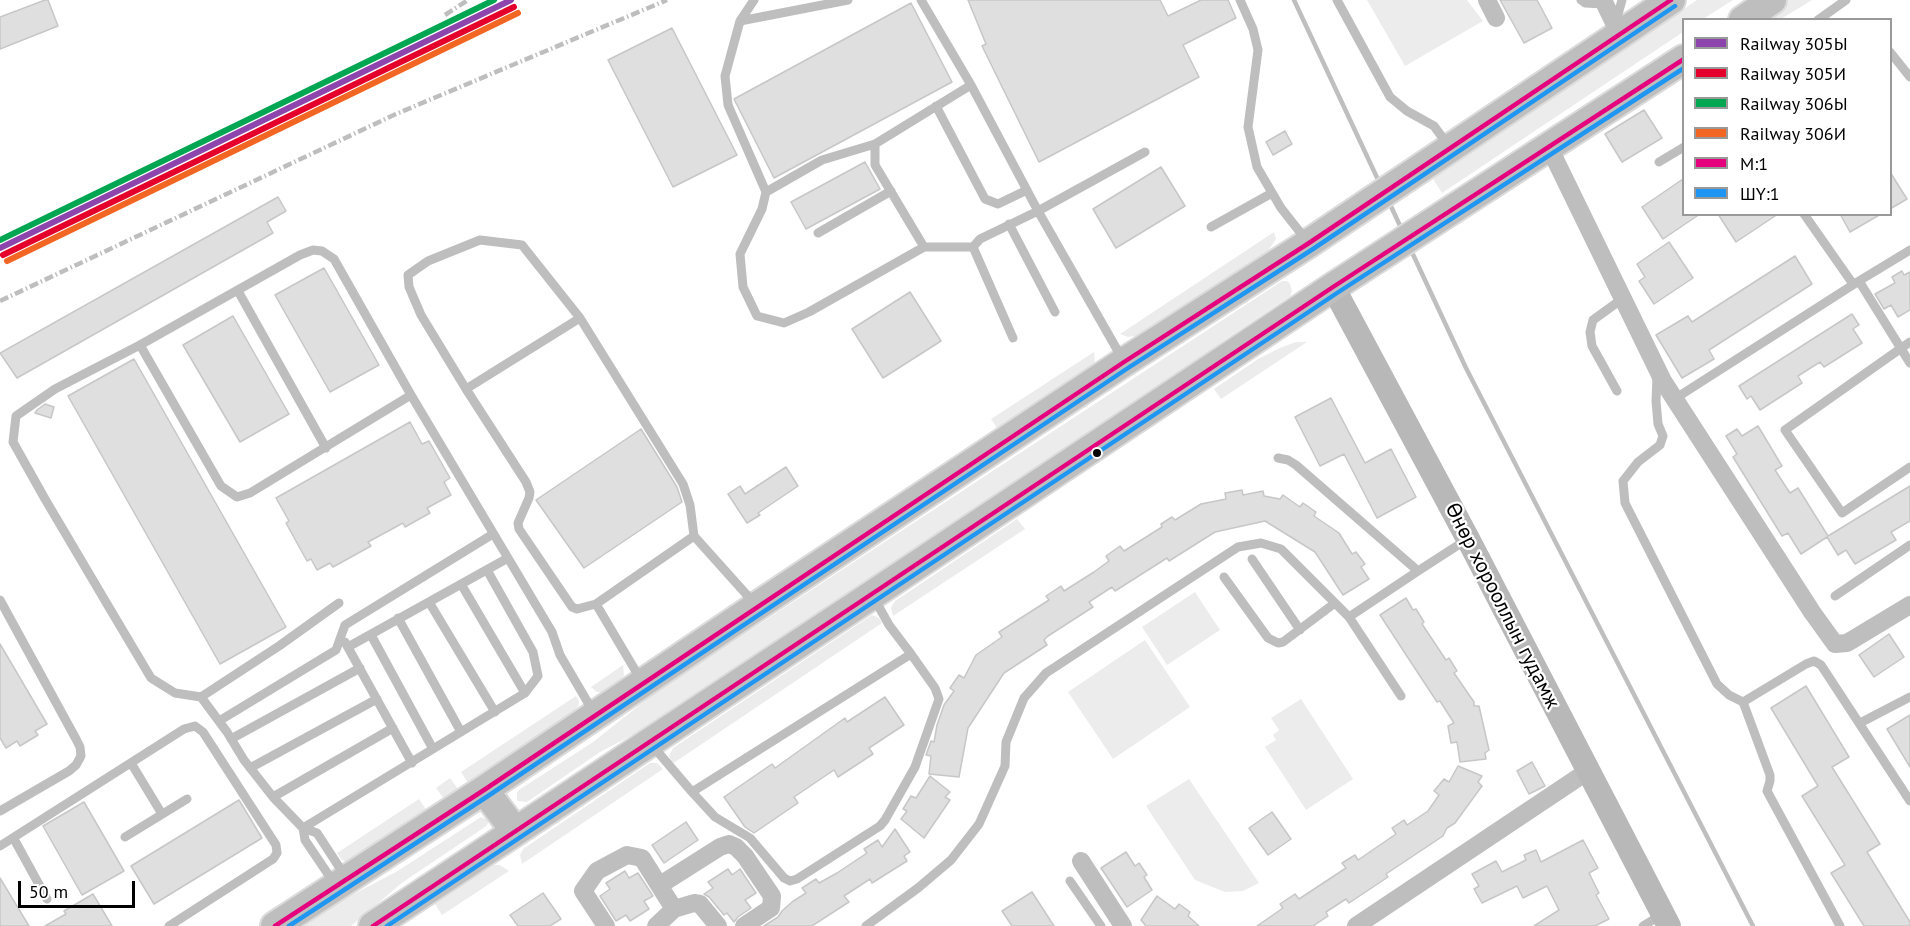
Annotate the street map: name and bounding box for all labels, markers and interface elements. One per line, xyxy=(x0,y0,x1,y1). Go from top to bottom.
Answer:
legend xyxy=(1682,18,1892,216)
text: Railway 305Ы xyxy=(1740,32,1848,55)
text: Railway 305И xyxy=(1740,62,1846,85)
text: Railway 306Ы xyxy=(1740,92,1848,115)
text: Railway 306И xyxy=(1740,122,1846,145)
text: М:1 xyxy=(1740,152,1768,175)
text: ШҮ:1 xyxy=(1740,182,1780,205)
unlabelled marker xyxy=(1091,447,1103,459)
street label: Өнөр хорооллын гудамж xyxy=(1439,499,1565,713)
scale bar xyxy=(21,869,138,907)
text: 50 m xyxy=(29,880,68,903)

